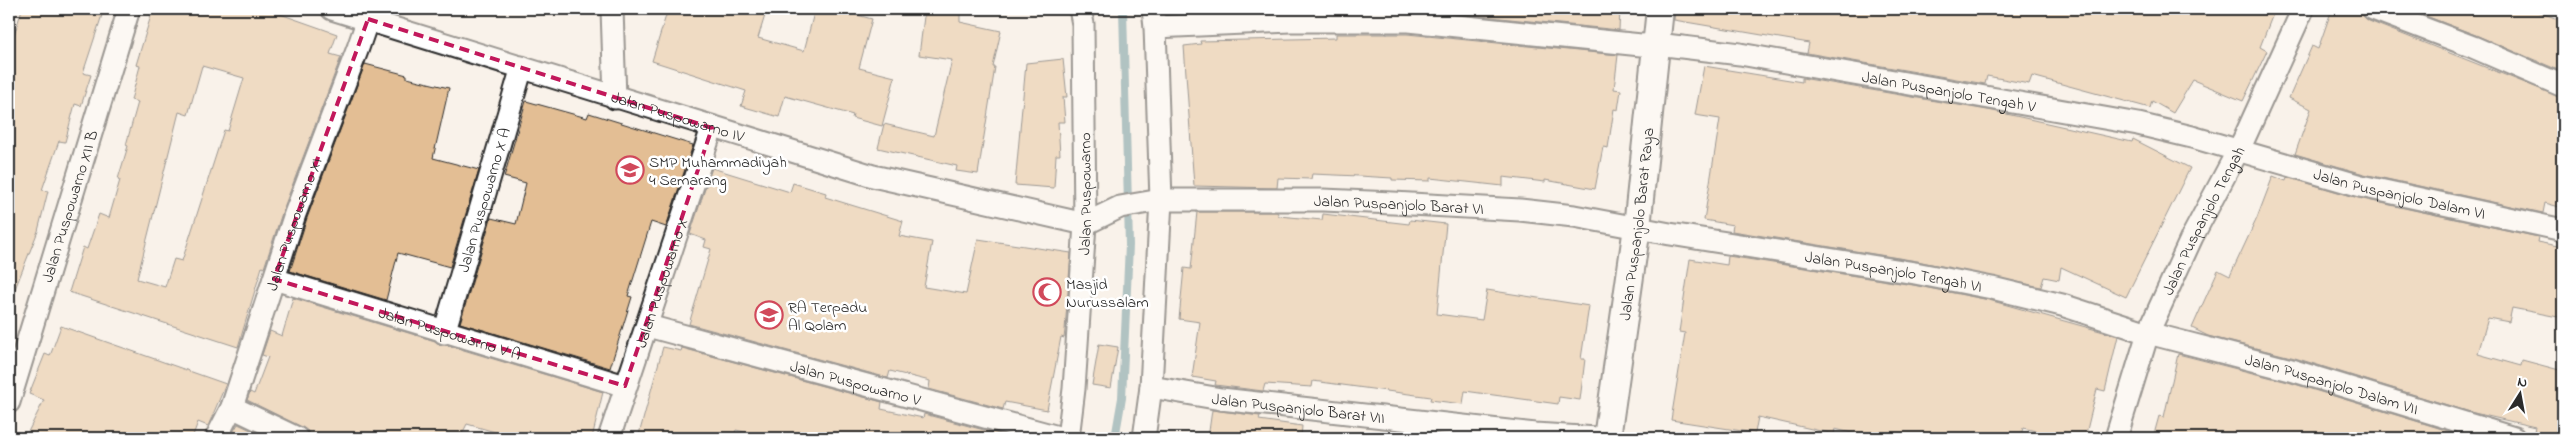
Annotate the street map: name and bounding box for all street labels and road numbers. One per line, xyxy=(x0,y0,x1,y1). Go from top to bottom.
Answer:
street label: Jalan Puspanjolo Tengah V xyxy=(1860,66,2038,120)
street label: Jalan Puspowarno IV xyxy=(608,86,747,150)
street label: Jalan Puspowarno X A xyxy=(452,125,518,275)
street label: Jalan Puspowarno XII B xyxy=(36,127,105,286)
street label: Jalan Puspanjolo Barat Raya xyxy=(1614,127,1661,322)
street label: Jalan Puspowarno xyxy=(1073,132,1099,256)
street label: Jalan Puspanjolo Tengah xyxy=(2157,142,2252,300)
street label: Jalan Puspowarno XI xyxy=(261,154,329,294)
street label: Jalan Puspanjolo Dalam VI xyxy=(2310,163,2488,227)
street label: Jalan Puspanjolo Barat VI xyxy=(1314,190,1484,222)
street label: Jalan Puspowarno X xyxy=(630,215,695,351)
street label: Jalan Puspanjolo Tengah VI xyxy=(1803,246,1984,300)
street label: Jalan Puspowarno V A xyxy=(375,301,524,368)
street label: Jalan Puspanjolo Dalam VII xyxy=(2242,349,2421,422)
street label: Jalan Puspowarno V xyxy=(787,355,923,413)
street label: Jalan Puspanjolo Barat VII xyxy=(1210,388,1386,431)

